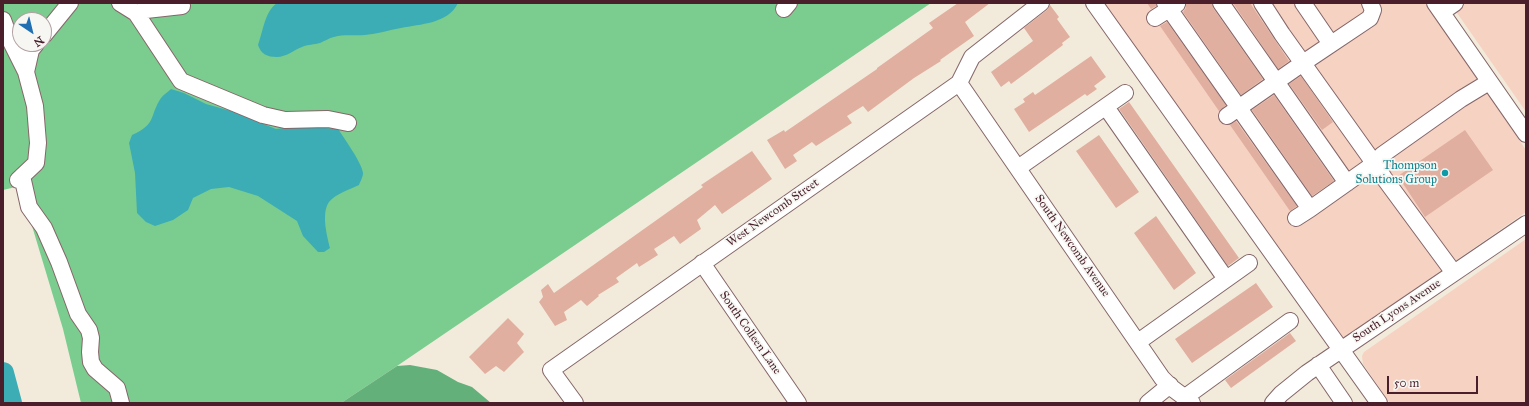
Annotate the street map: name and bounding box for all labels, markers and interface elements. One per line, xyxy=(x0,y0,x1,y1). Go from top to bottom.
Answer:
north arrow xyxy=(12,12,52,52)
text: N xyxy=(31,33,46,49)
place label: Thompson Solutions Group xyxy=(1356,159,1437,187)
marker: Thompson Solutions Group xyxy=(1440,168,1450,178)
street label: West Newcomb Street xyxy=(724,176,822,250)
street label: South Newcomb Avenue xyxy=(1031,192,1113,300)
street label: South Lyons Avenue xyxy=(1350,276,1444,346)
street label: South Colleen Lane xyxy=(716,289,784,377)
scale bar xyxy=(1389,368,1480,394)
text: 50 m xyxy=(1394,376,1419,390)

